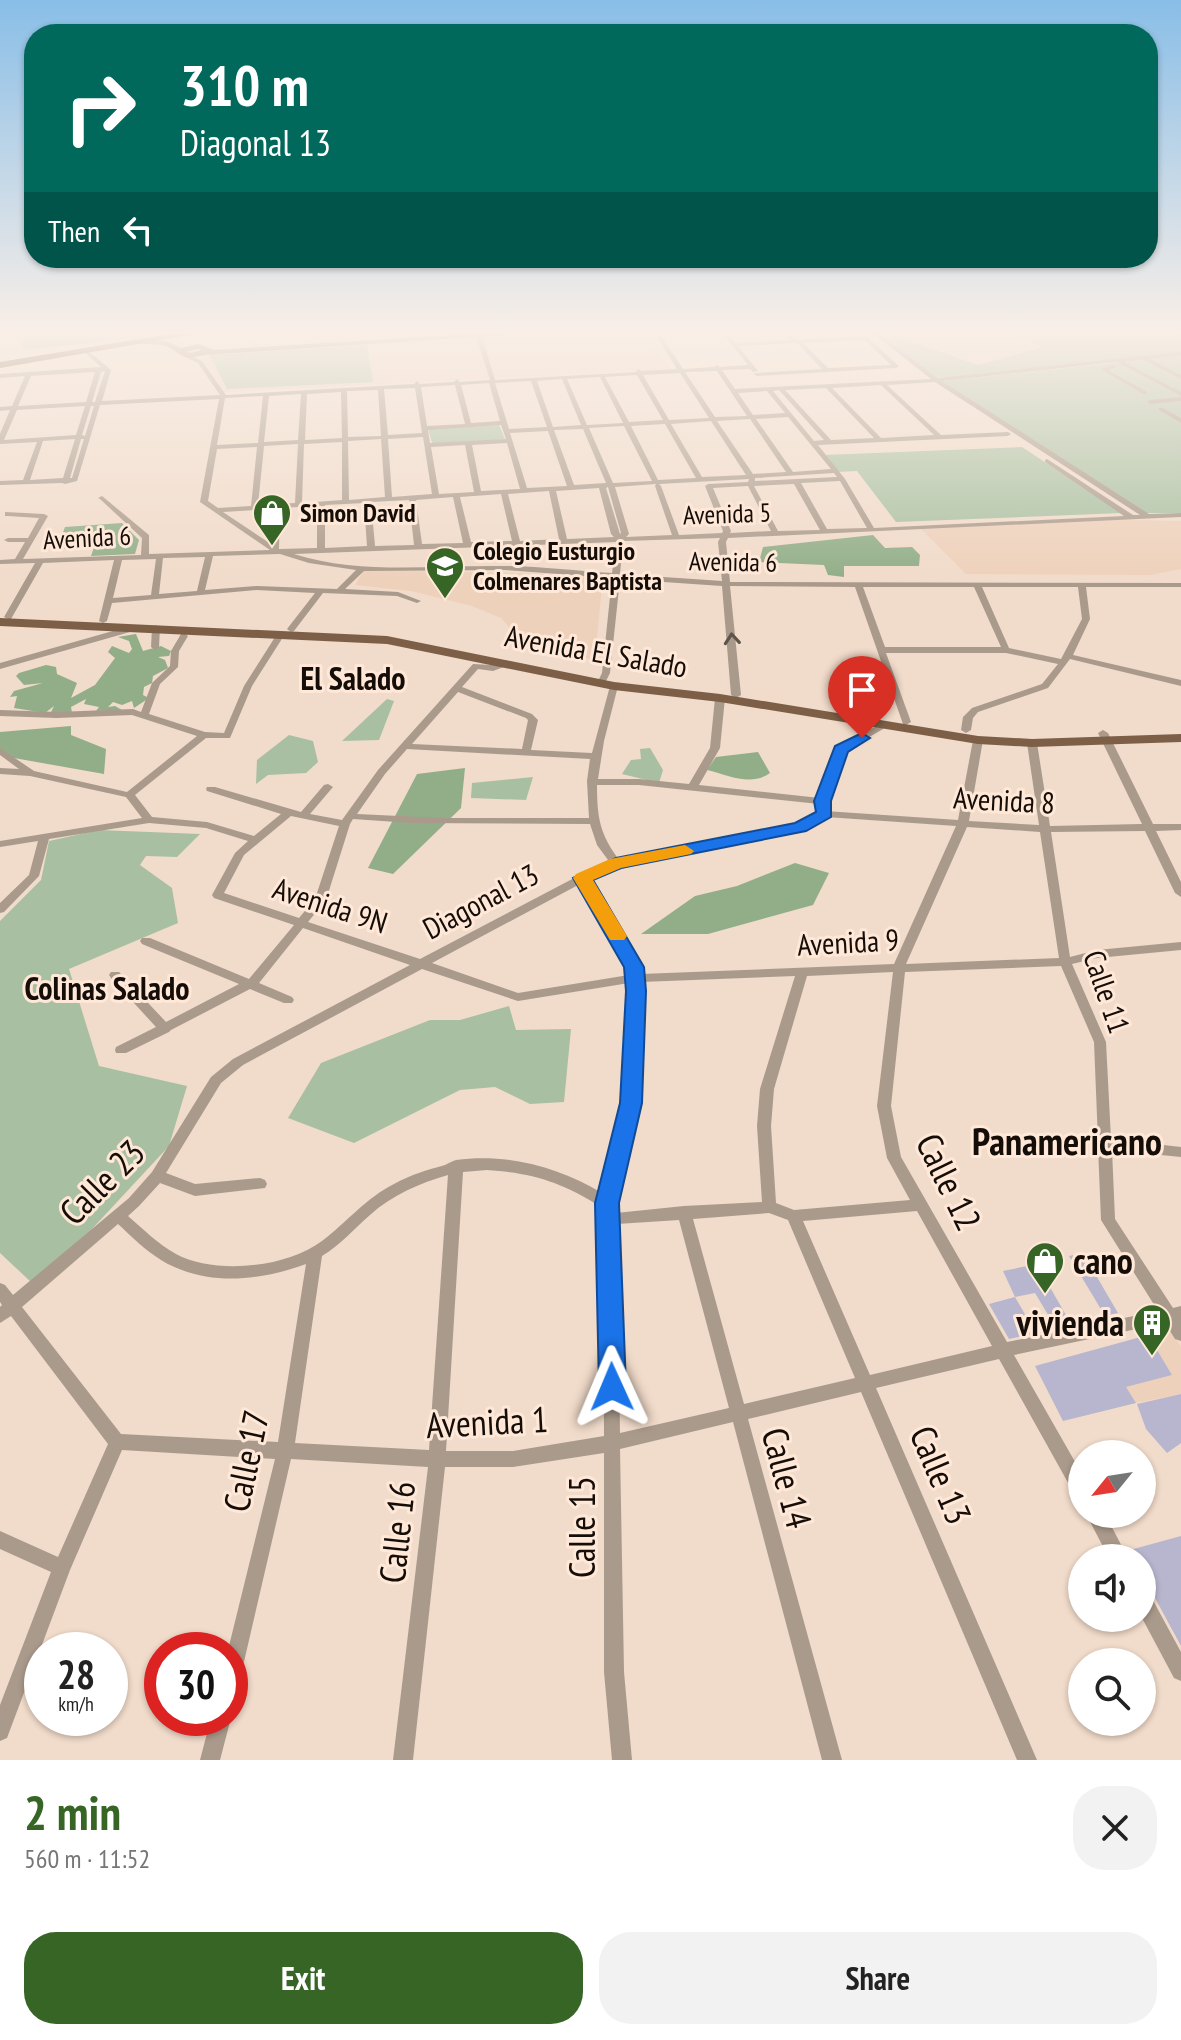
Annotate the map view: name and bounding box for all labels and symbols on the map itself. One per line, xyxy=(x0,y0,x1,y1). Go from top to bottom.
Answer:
shop icon: Simon David xyxy=(251,492,293,547)
street label: Avenida 5 xyxy=(682,495,772,532)
place label: Simon David xyxy=(300,496,416,529)
street label: Avenida 6 xyxy=(42,519,132,556)
place label: Colegio Eusturgio Colmenares Baptista xyxy=(473,534,662,597)
street label: Avenida 6 xyxy=(689,544,777,579)
school or university icon: Colegio Eusturgio Colmenares Baptista xyxy=(424,545,466,600)
street label: Avenida El Salado xyxy=(502,615,690,686)
one-way arrow xyxy=(723,632,740,645)
pin xyxy=(828,656,896,738)
district label: El Salado xyxy=(301,657,405,699)
street label: Avenida 8 xyxy=(952,777,1056,822)
street label: Diagonal 13 xyxy=(416,854,545,947)
street label: Avenida 9N xyxy=(268,868,393,941)
street label: Avenida 9 xyxy=(796,919,900,964)
street label: Calle 11 xyxy=(1075,945,1140,1038)
district label: Colinas Salado xyxy=(25,967,190,1009)
district label: Panamericano xyxy=(972,1116,1162,1165)
street label: Calle 12 xyxy=(906,1126,993,1238)
street label: Calle 23 xyxy=(49,1129,154,1234)
place label: cano xyxy=(1073,1237,1133,1284)
shop icon: cano xyxy=(1024,1240,1066,1295)
place label: vivienda xyxy=(1016,1299,1124,1346)
building icon: vivienda xyxy=(1131,1302,1173,1357)
position arrow xyxy=(570,1345,654,1429)
street label: Avenida 1 xyxy=(425,1395,549,1448)
street label: Calle 17 xyxy=(212,1406,279,1516)
street label: Calle 13 xyxy=(900,1419,983,1531)
street label: Calle 14 xyxy=(752,1422,823,1533)
north arrow xyxy=(1068,1440,1156,1528)
street label: Calle 15 xyxy=(558,1476,605,1578)
street label: Calle 16 xyxy=(368,1479,425,1585)
speed limit sign: 30 xyxy=(144,1632,248,1736)

